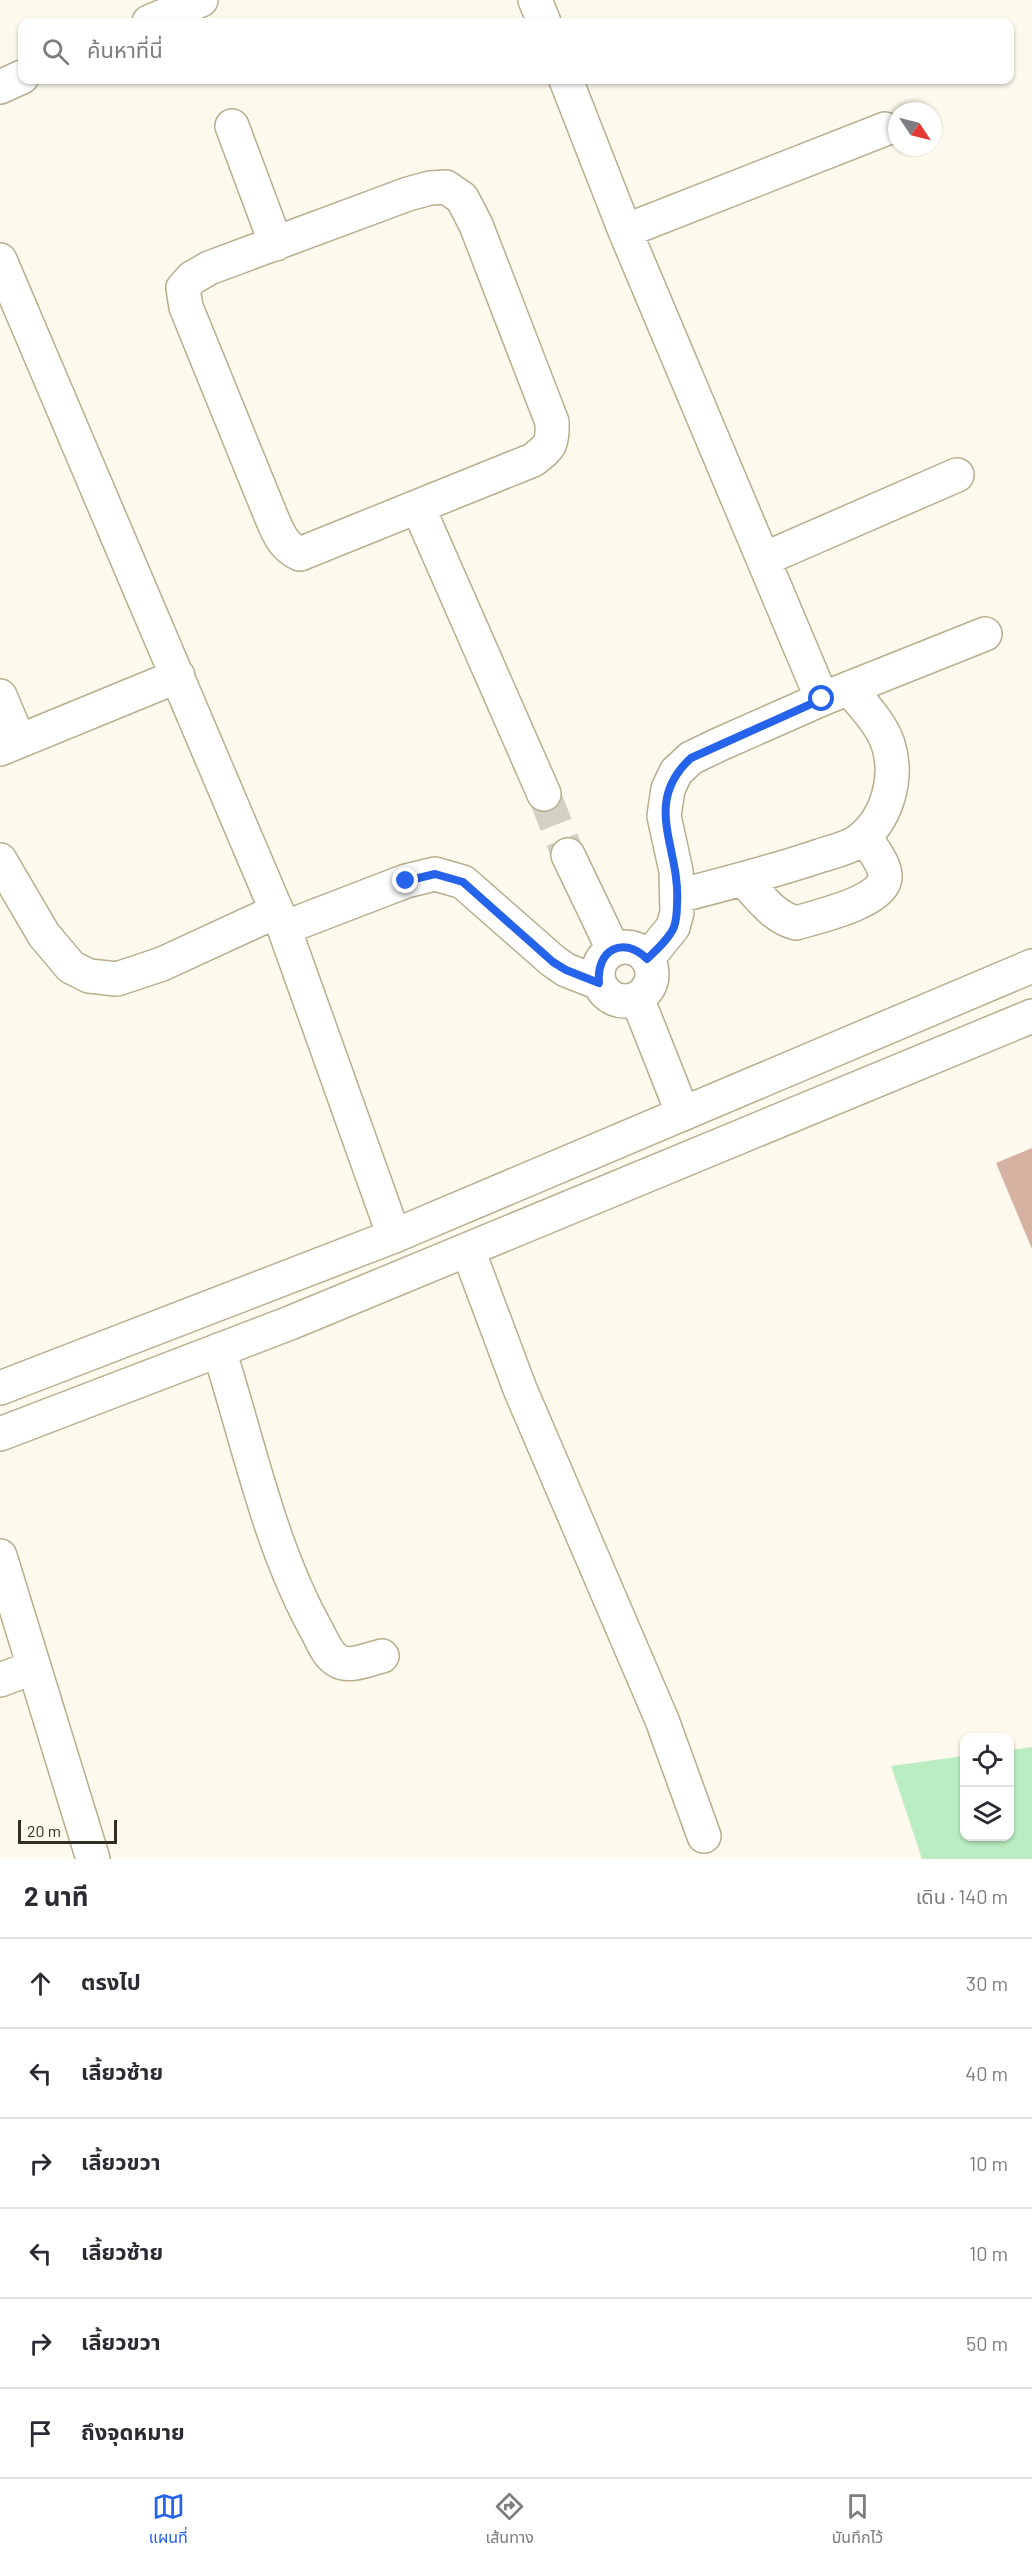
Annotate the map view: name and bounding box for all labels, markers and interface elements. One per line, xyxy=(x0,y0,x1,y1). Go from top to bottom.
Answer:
search box xyxy=(18,18,1014,84)
icon: search xyxy=(39,35,72,68)
text: ค้นหาที่นี่ xyxy=(87,36,163,62)
north arrow xyxy=(888,102,942,156)
route start xyxy=(808,685,834,711)
route end xyxy=(392,867,418,893)
map controls xyxy=(960,1733,1014,1841)
button: locate xyxy=(960,1733,1014,1787)
button: layers xyxy=(960,1787,1014,1841)
scale bar xyxy=(18,1817,117,1844)
text: 20 m xyxy=(27,1821,61,1840)
text: 2 นาที xyxy=(24,1880,89,1911)
text: เดิน · 140 m xyxy=(916,1884,1008,1908)
icon: ahead xyxy=(24,1967,57,2000)
text: ตรงไป xyxy=(81,1968,141,1994)
text: 30 m xyxy=(966,1971,1008,1995)
icon: left xyxy=(24,2057,57,2090)
text: เลี้ยวซ้าย xyxy=(81,2058,163,2084)
text: 40 m xyxy=(965,2061,1008,2085)
icon: right xyxy=(24,2147,57,2180)
text: เลี้ยวขวา xyxy=(81,2148,161,2174)
text: 10 m xyxy=(969,2151,1008,2175)
icon: left xyxy=(24,2237,57,2270)
text: เลี้ยวซ้าย xyxy=(81,2238,163,2264)
text: 10 m xyxy=(969,2241,1008,2265)
icon: right xyxy=(24,2327,57,2360)
text: เลี้ยวขวา xyxy=(81,2328,161,2354)
text: 50 m xyxy=(966,2331,1008,2355)
icon: arrive xyxy=(24,2417,57,2450)
text: ถึงจุดหมาย xyxy=(81,2418,185,2444)
tab: แผนที่ xyxy=(149,2490,188,2550)
tab: เส้นทาง xyxy=(486,2490,534,2550)
tab: บันทึกไว้ xyxy=(832,2490,883,2550)

